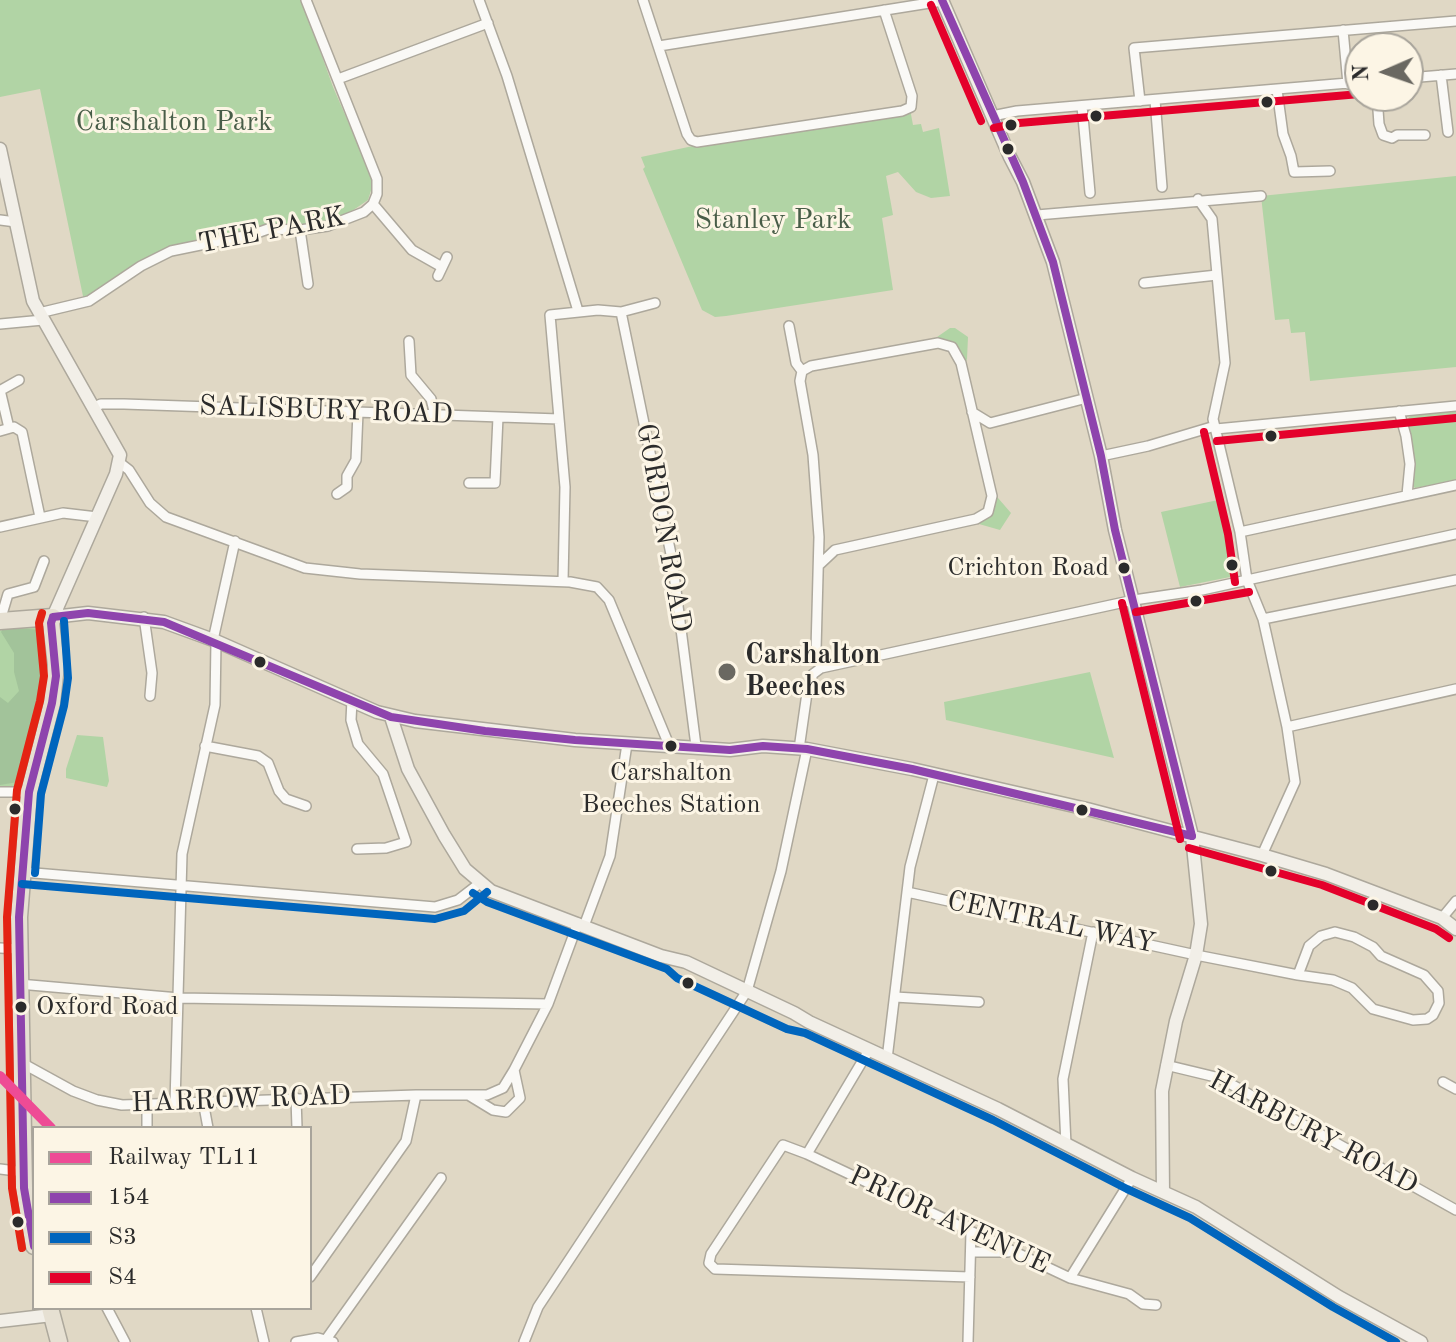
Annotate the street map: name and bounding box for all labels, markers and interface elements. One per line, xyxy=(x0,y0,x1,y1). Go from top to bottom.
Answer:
north arrow xyxy=(1344,32,1424,112)
text: N xyxy=(1351,64,1373,82)
unlabelled marker xyxy=(1259,94,1275,110)
park label: Carshalton Park xyxy=(75,106,273,140)
unlabelled marker xyxy=(1088,108,1104,124)
unlabelled marker xyxy=(1003,117,1019,133)
unlabelled marker xyxy=(1000,141,1016,157)
street label: THE PARK xyxy=(196,200,348,262)
park label: Stanley Park xyxy=(695,204,851,238)
street label: SALISBURY ROAD xyxy=(198,390,454,432)
street label: GORDON ROAD xyxy=(628,421,698,635)
unlabelled marker xyxy=(1263,428,1279,444)
place label: Crichton Road xyxy=(947,552,1109,584)
unlabelled marker xyxy=(1224,557,1240,573)
marker: Crichton Road xyxy=(1116,560,1132,576)
unlabelled marker xyxy=(1188,593,1204,609)
place label: Carshalton Beeches xyxy=(745,639,880,705)
unlabelled marker xyxy=(252,654,268,670)
marker: Carshalton Beeches xyxy=(716,661,738,683)
marker: Carshalton Beeches Station xyxy=(663,738,679,754)
place label: Carshalton Beeches Station xyxy=(582,757,760,818)
unlabelled marker xyxy=(7,801,23,817)
unlabelled marker xyxy=(1074,802,1090,818)
unlabelled marker xyxy=(1263,863,1279,879)
street label: CENTRAL WAY xyxy=(944,885,1158,961)
unlabelled marker xyxy=(1365,897,1381,913)
unlabelled marker xyxy=(680,975,696,991)
place label: Oxford Road xyxy=(36,991,179,1023)
marker: Oxford Road xyxy=(13,999,29,1015)
street label: HARBURY ROAD xyxy=(1203,1064,1423,1202)
street label: HARROW ROAD xyxy=(131,1079,351,1121)
legend xyxy=(32,1126,312,1310)
text: Railway TL11 xyxy=(108,1146,260,1170)
street label: PRIOR AVENUE xyxy=(843,1160,1055,1282)
text: 154 xyxy=(108,1186,150,1210)
unlabelled marker xyxy=(10,1214,26,1230)
text: S3 xyxy=(108,1226,137,1250)
text: S4 xyxy=(108,1266,137,1290)

